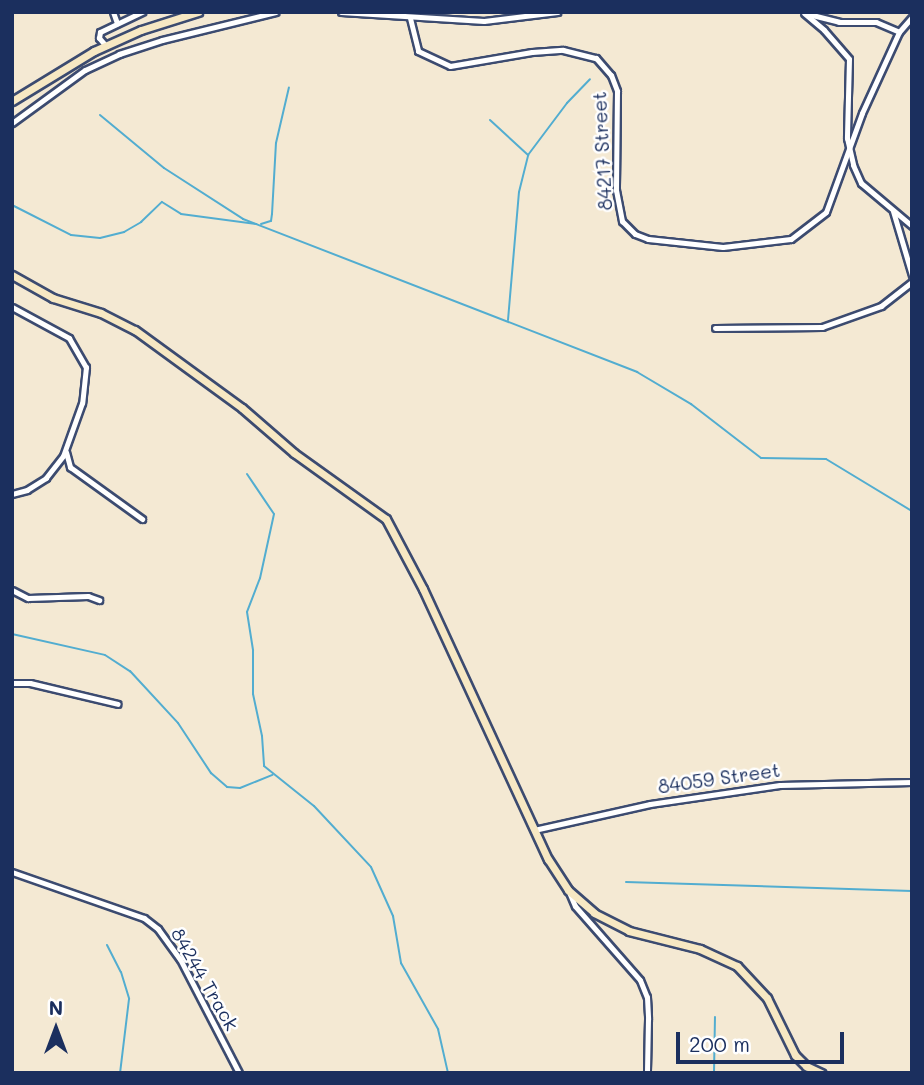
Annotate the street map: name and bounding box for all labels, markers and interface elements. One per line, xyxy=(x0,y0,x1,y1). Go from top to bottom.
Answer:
street label: 84217 Street xyxy=(588,91,616,211)
street label: 84059 Street xyxy=(656,758,782,798)
street label: 84244 Track xyxy=(166,924,244,1034)
north arrow xyxy=(21,994,91,1064)
text: N xyxy=(49,995,63,1020)
scale bar xyxy=(679,1018,847,1062)
text: 200 m xyxy=(689,1030,750,1057)

